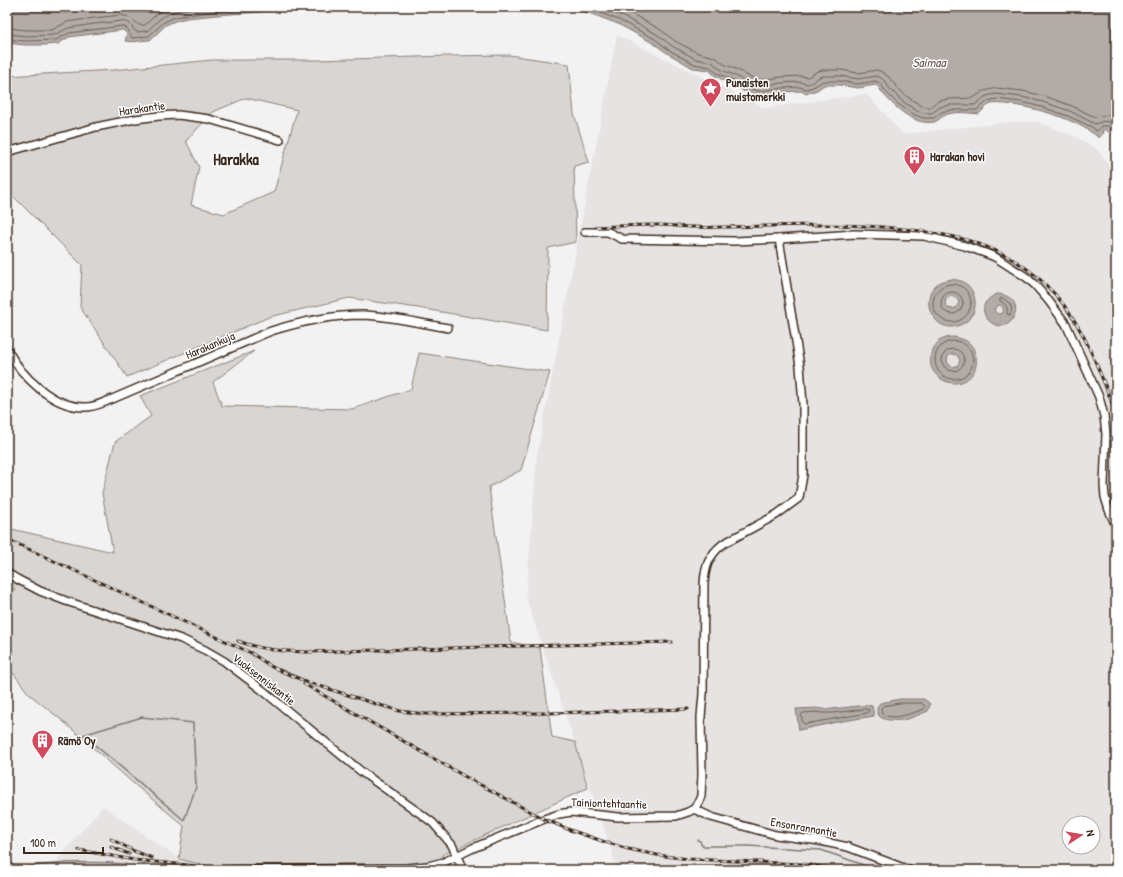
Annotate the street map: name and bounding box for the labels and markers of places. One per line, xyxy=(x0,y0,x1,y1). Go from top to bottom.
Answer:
place label: Punaisten muistomerkki xyxy=(726,74,786,105)
place icon: Punaisten muistomerkki xyxy=(697,76,723,109)
building icon: Harakan hovi xyxy=(902,143,928,176)
place label: Harakan hovi xyxy=(930,148,985,165)
building icon: Rämö Oy xyxy=(29,727,55,760)
place label: Rämö Oy xyxy=(58,732,96,750)

